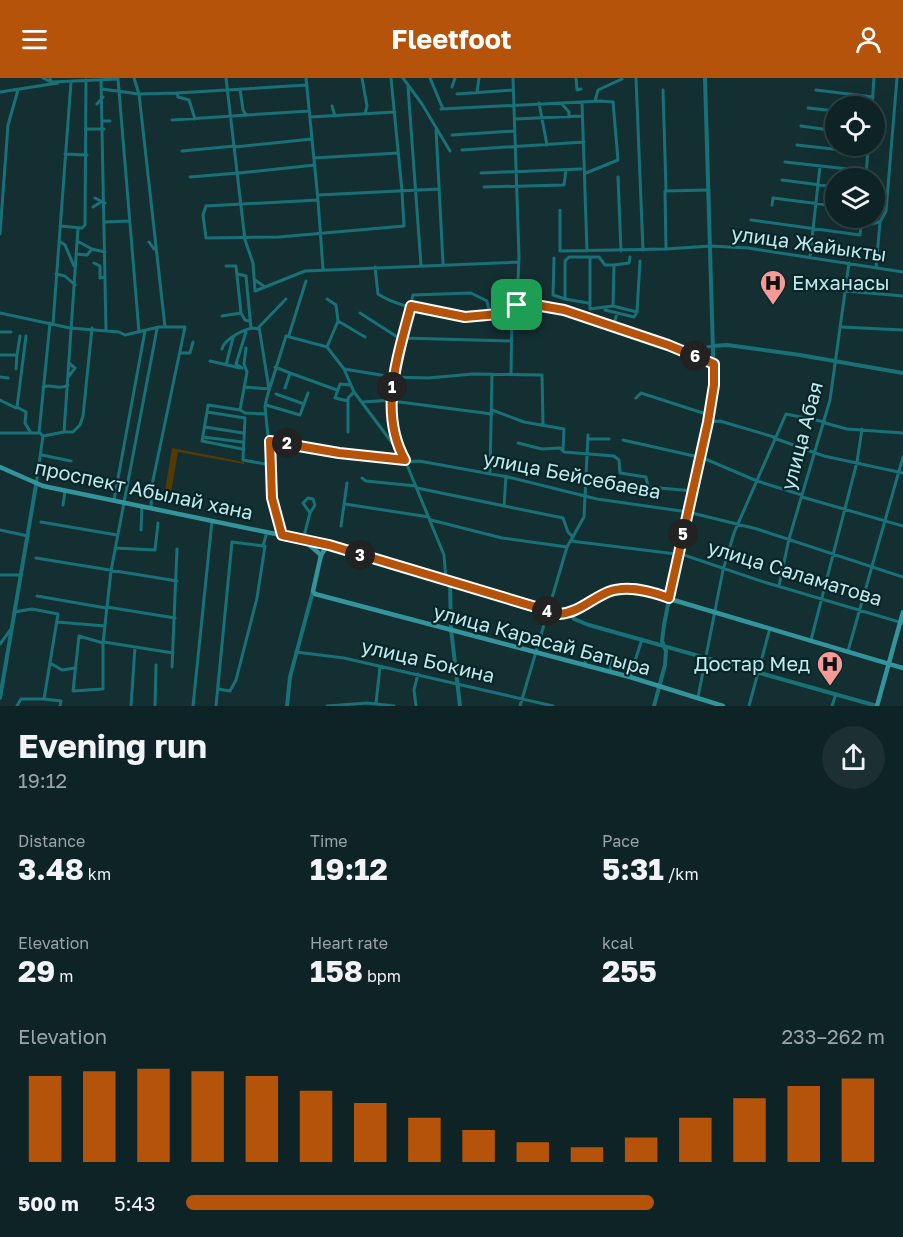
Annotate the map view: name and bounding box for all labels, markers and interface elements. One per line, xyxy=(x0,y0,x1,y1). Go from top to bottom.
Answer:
icon: menu xyxy=(18,23,51,56)
text: Fleetfoot xyxy=(391,23,512,55)
icon: person xyxy=(852,23,885,56)
map controls xyxy=(825,96,885,228)
button: locate xyxy=(825,96,885,156)
button: layers xyxy=(825,168,885,228)
street label: улица Жайыкты xyxy=(730,220,888,266)
hospital icon: Емханасы xyxy=(758,268,788,306)
place label: Емханасы xyxy=(792,270,890,294)
pin xyxy=(491,279,542,330)
icon: arrive xyxy=(500,288,533,321)
pin: 6 xyxy=(680,341,710,371)
text: 6 xyxy=(690,346,700,366)
pin: 1 xyxy=(377,372,407,402)
text: 1 xyxy=(388,377,396,397)
street label: улица Абая xyxy=(775,379,827,493)
pin: 2 xyxy=(272,428,302,458)
text: 2 xyxy=(282,433,292,453)
street label: улица Бейсебаева xyxy=(481,445,663,503)
street label: проспект Абылай хана xyxy=(33,454,256,524)
pin: 5 xyxy=(668,519,698,549)
text: 5 xyxy=(678,524,688,544)
street label: улица Саламатова xyxy=(705,534,885,610)
pin: 3 xyxy=(345,540,375,570)
text: 3 xyxy=(355,545,365,565)
pin: 4 xyxy=(532,596,562,626)
street label: улица Карасай Батыра xyxy=(431,598,654,680)
text: 4 xyxy=(542,601,552,621)
street label: улица Бокина xyxy=(359,633,497,687)
hospital icon: Достар Мед xyxy=(815,649,845,687)
place label: Достар Мед xyxy=(694,651,810,675)
text: Evening run xyxy=(18,726,207,765)
button: share xyxy=(822,726,885,789)
text: 19:12 xyxy=(18,768,67,792)
text: Distance xyxy=(18,831,85,851)
text: Time xyxy=(310,831,348,851)
text: Pace xyxy=(602,831,639,851)
text: 3.48 xyxy=(18,851,84,887)
text: 19:12 xyxy=(310,851,388,887)
text: 5:31 xyxy=(602,851,664,887)
text: km xyxy=(84,864,111,884)
text: /km xyxy=(664,864,699,884)
text: Elevation xyxy=(18,933,89,953)
text: Heart rate xyxy=(310,933,388,953)
text: kcal xyxy=(602,933,634,953)
text: 29 xyxy=(18,953,55,989)
text: 158 xyxy=(310,953,363,989)
text: 255 xyxy=(602,953,657,989)
text: m xyxy=(55,966,74,986)
text: bpm xyxy=(363,966,401,986)
text: Elevation xyxy=(18,1024,107,1048)
text: 233–262 m xyxy=(781,1024,885,1048)
text: 500 m xyxy=(18,1191,79,1215)
text: 5:43 xyxy=(114,1191,156,1215)

